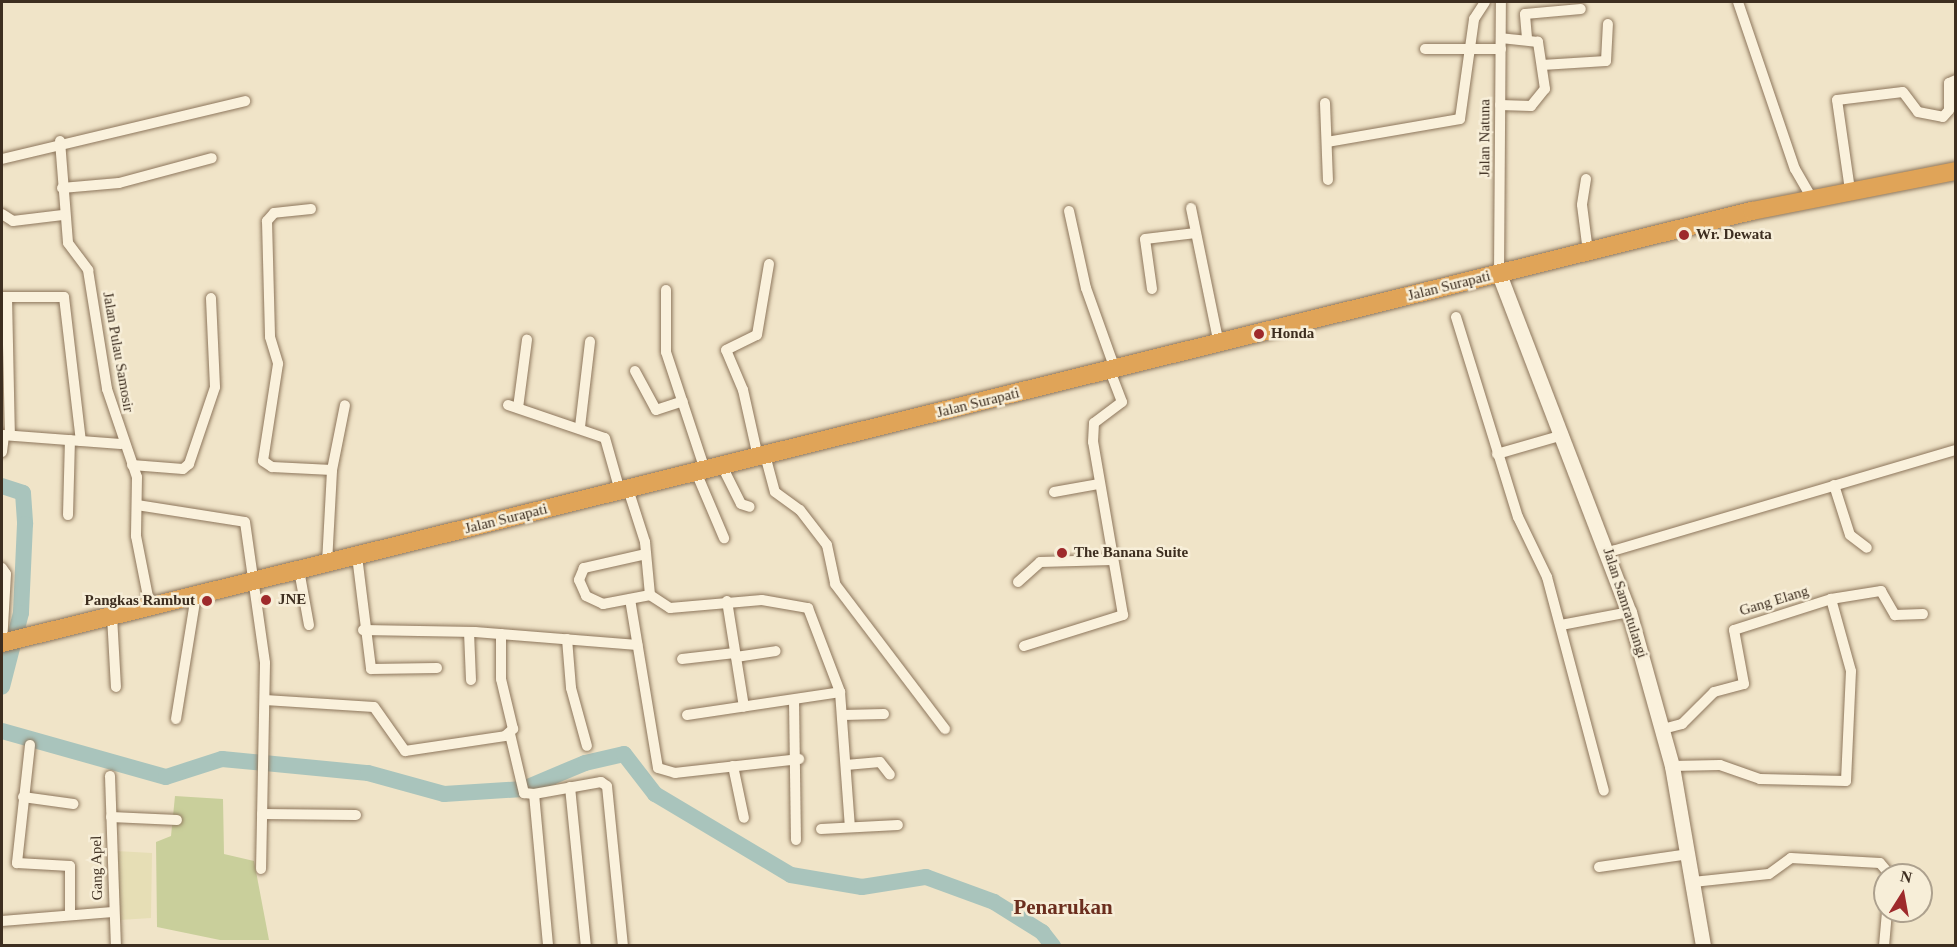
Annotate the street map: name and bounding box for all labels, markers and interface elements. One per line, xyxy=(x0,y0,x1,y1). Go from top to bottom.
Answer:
street label: Jalan Natuna xyxy=(1476,99,1494,177)
place label: Wr. Dewata xyxy=(1696,226,1772,244)
marker: Wr. Dewata xyxy=(1677,228,1691,242)
street label: Jalan Surapati xyxy=(1406,267,1492,305)
street label: Jalan Pulau Samosir xyxy=(99,291,137,413)
place label: Honda xyxy=(1271,325,1314,343)
marker: Honda xyxy=(1252,327,1266,341)
street label: Jalan Surapati xyxy=(935,384,1021,422)
street label: Jalan Surapati xyxy=(463,500,549,538)
place label: The Banana Suite xyxy=(1074,544,1188,562)
marker: The Banana Suite xyxy=(1055,546,1069,560)
street label: Jalan Samratulangi xyxy=(1599,546,1651,660)
street label: Gang Elang xyxy=(1737,582,1811,620)
place label: JNE xyxy=(278,591,306,609)
place label: Pangkas Rambut xyxy=(85,592,195,610)
marker: JNE xyxy=(259,593,273,607)
marker: Pangkas Rambut xyxy=(200,594,214,608)
street label: Gang Apel xyxy=(87,835,107,901)
north arrow xyxy=(1873,863,1933,923)
text: N xyxy=(1899,867,1913,886)
district label: Penarukan xyxy=(1013,894,1113,920)

